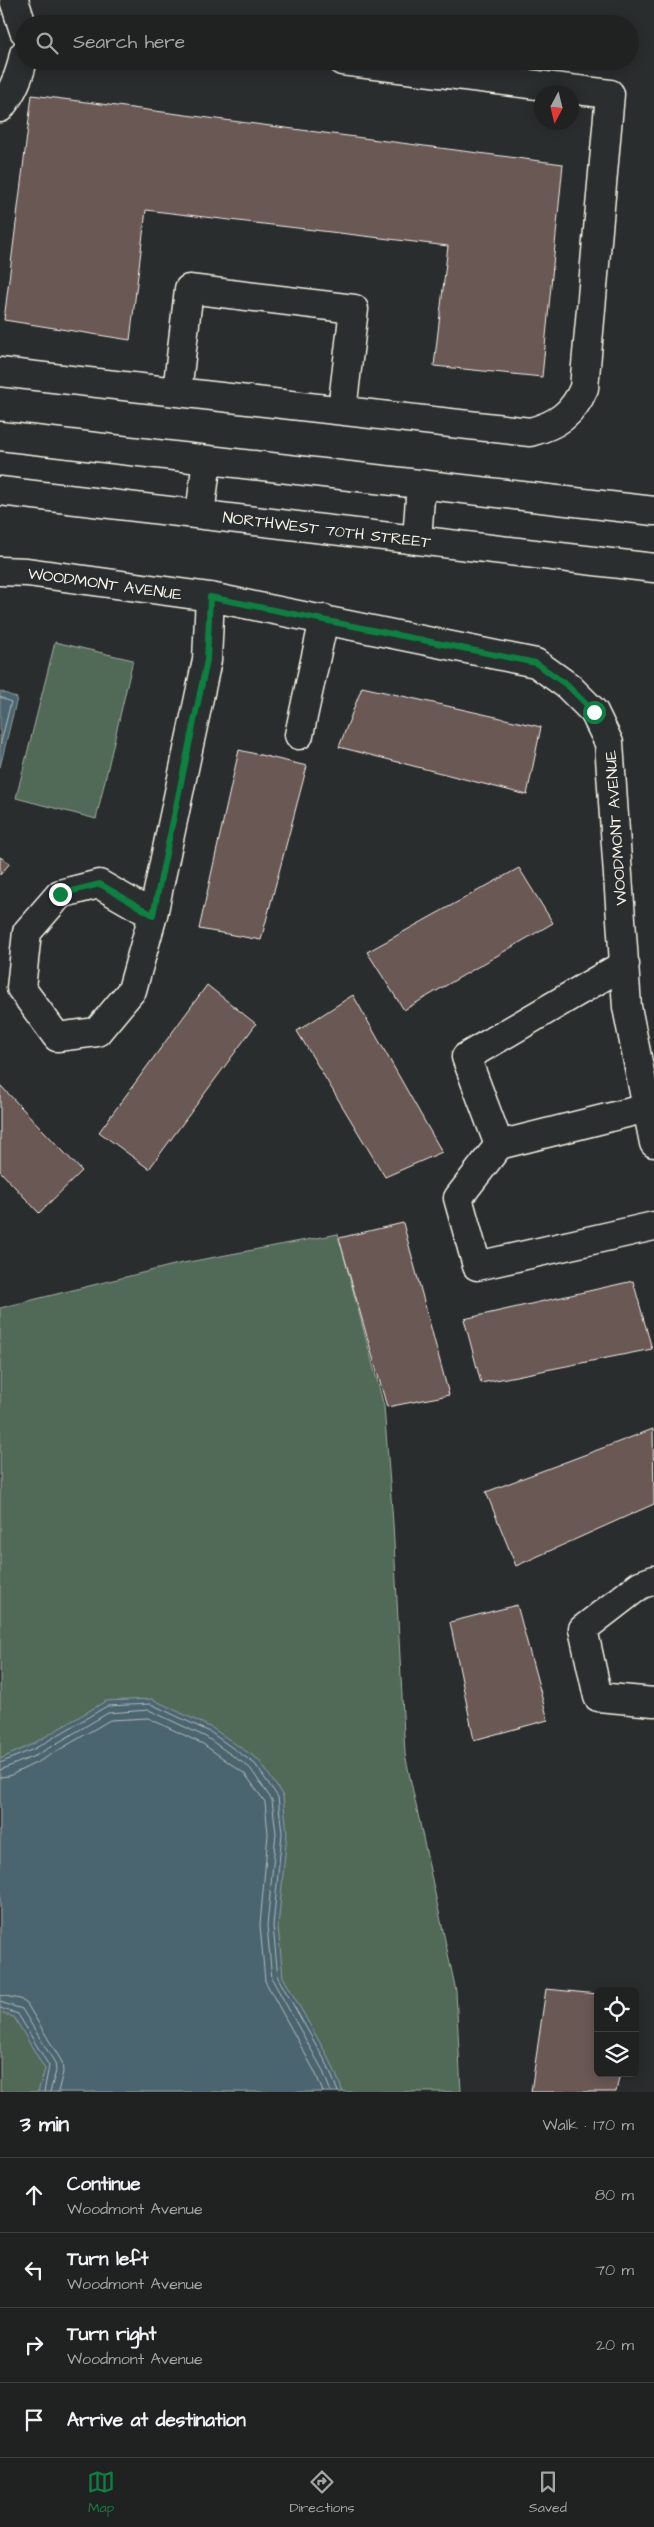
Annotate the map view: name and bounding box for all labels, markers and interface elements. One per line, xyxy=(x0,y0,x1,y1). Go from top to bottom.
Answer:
search box xyxy=(15,15,639,70)
icon: search xyxy=(33,29,61,57)
text: Search here xyxy=(73,29,185,56)
north arrow xyxy=(534,85,579,130)
street label: NORTHWEST 70TH STREET xyxy=(222,506,432,554)
street label: WOODMONT AVENUE xyxy=(26,562,184,606)
route start xyxy=(583,701,606,724)
street label: WOODMONT AVENUE xyxy=(600,749,632,906)
route end xyxy=(49,883,72,906)
map controls xyxy=(594,1987,639,2077)
button: locate xyxy=(594,1987,639,2032)
button: layers xyxy=(594,2032,639,2077)
text: 3 min xyxy=(20,2110,69,2139)
text: Walk · 170 m xyxy=(543,2114,634,2136)
text: Continue xyxy=(67,2171,141,2198)
icon: ahead xyxy=(20,2181,48,2209)
text: 80 m xyxy=(595,2184,634,2206)
text: Woodmont Avenue xyxy=(67,2198,203,2220)
text: Turn left xyxy=(67,2246,148,2273)
icon: left xyxy=(20,2256,48,2284)
text: 70 m xyxy=(595,2259,634,2281)
text: Woodmont Avenue xyxy=(67,2273,203,2295)
text: Turn right xyxy=(67,2321,156,2348)
icon: right xyxy=(20,2331,48,2359)
text: 20 m xyxy=(596,2334,634,2356)
text: Woodmont Avenue xyxy=(67,2348,203,2370)
icon: arrive xyxy=(20,2406,48,2434)
text: Arrive at destination xyxy=(67,2407,246,2434)
tab: Map xyxy=(87,2468,115,2518)
tab: Directions xyxy=(289,2468,354,2518)
tab: Saved xyxy=(529,2468,567,2518)

